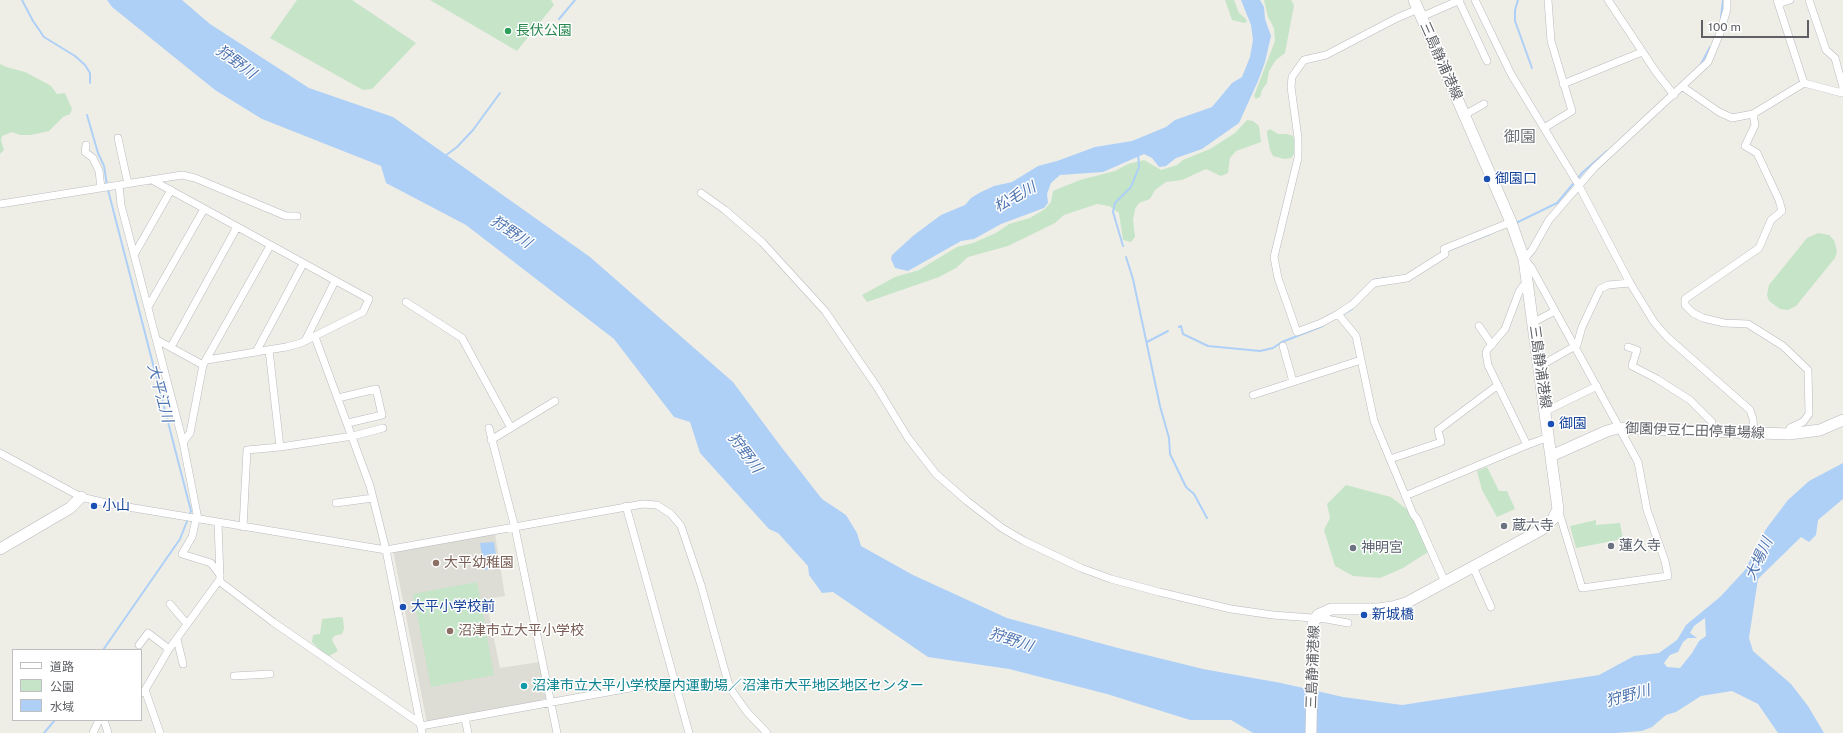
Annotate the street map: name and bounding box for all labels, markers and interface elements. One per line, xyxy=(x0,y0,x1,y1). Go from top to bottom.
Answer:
scale bar xyxy=(1703,12,1811,38)
street label: 三島静浦港線 xyxy=(1416,19,1466,103)
text: 100 m xyxy=(1708,20,1741,34)
place label: 長伏公園 xyxy=(516,23,572,39)
marker: 長伏公園 xyxy=(503,26,513,36)
water label: 狩野川 xyxy=(213,41,259,83)
district label: 御園 xyxy=(1504,127,1536,147)
place label: 御園口 xyxy=(1495,171,1537,187)
marker: 御園口 xyxy=(1482,174,1492,184)
water label: 松毛川 xyxy=(991,178,1039,216)
water label: 狩野川 xyxy=(487,212,535,252)
street label: 三島静浦港線 xyxy=(1526,324,1554,410)
water label: 大平江川 xyxy=(144,362,176,424)
place label: 御園 xyxy=(1559,416,1587,432)
marker: 御園 xyxy=(1546,419,1556,429)
street label: 御園伊豆仁田停車場線 xyxy=(1625,420,1765,442)
water label: 狩野川 xyxy=(724,430,766,476)
place label: 小山 xyxy=(102,498,130,514)
marker: 小山 xyxy=(89,501,99,511)
place label: 蔵六寺 xyxy=(1512,518,1554,534)
marker: 蔵六寺 xyxy=(1499,521,1509,531)
water label: 大場川 xyxy=(1741,535,1777,583)
place label: 蓮久寺 xyxy=(1619,538,1661,554)
place label: 神明宮 xyxy=(1361,540,1403,556)
marker: 蓮久寺 xyxy=(1606,541,1616,551)
marker: 神明宮 xyxy=(1348,543,1358,553)
place label: 大平幼稚園 xyxy=(444,555,514,571)
marker: 大平幼稚園 xyxy=(431,558,441,568)
place label: 大平小学校前 xyxy=(411,599,495,615)
marker: 大平小学校前 xyxy=(398,602,408,612)
place label: 新城橋 xyxy=(1372,607,1414,623)
marker: 新城橋 xyxy=(1359,610,1369,620)
place label: 沼津市立大平小学校 xyxy=(458,623,584,639)
water label: 狩野川 xyxy=(987,624,1035,656)
street label: 三島静浦港線 xyxy=(1303,625,1323,709)
marker: 沼津市立大平小学校 xyxy=(445,626,455,636)
legend xyxy=(12,649,142,721)
text: 道路 xyxy=(50,660,74,674)
place label: 沼津市立大平小学校屋内運動場／沼津市大平地区地区センター xyxy=(532,678,924,694)
text: 公園 xyxy=(50,680,74,694)
marker: 沼津市立大平小学校屋内運動場／沼津市大平地区地区センター xyxy=(519,681,529,691)
water label: 狩野川 xyxy=(1604,681,1652,711)
text: 水域 xyxy=(50,700,74,714)

